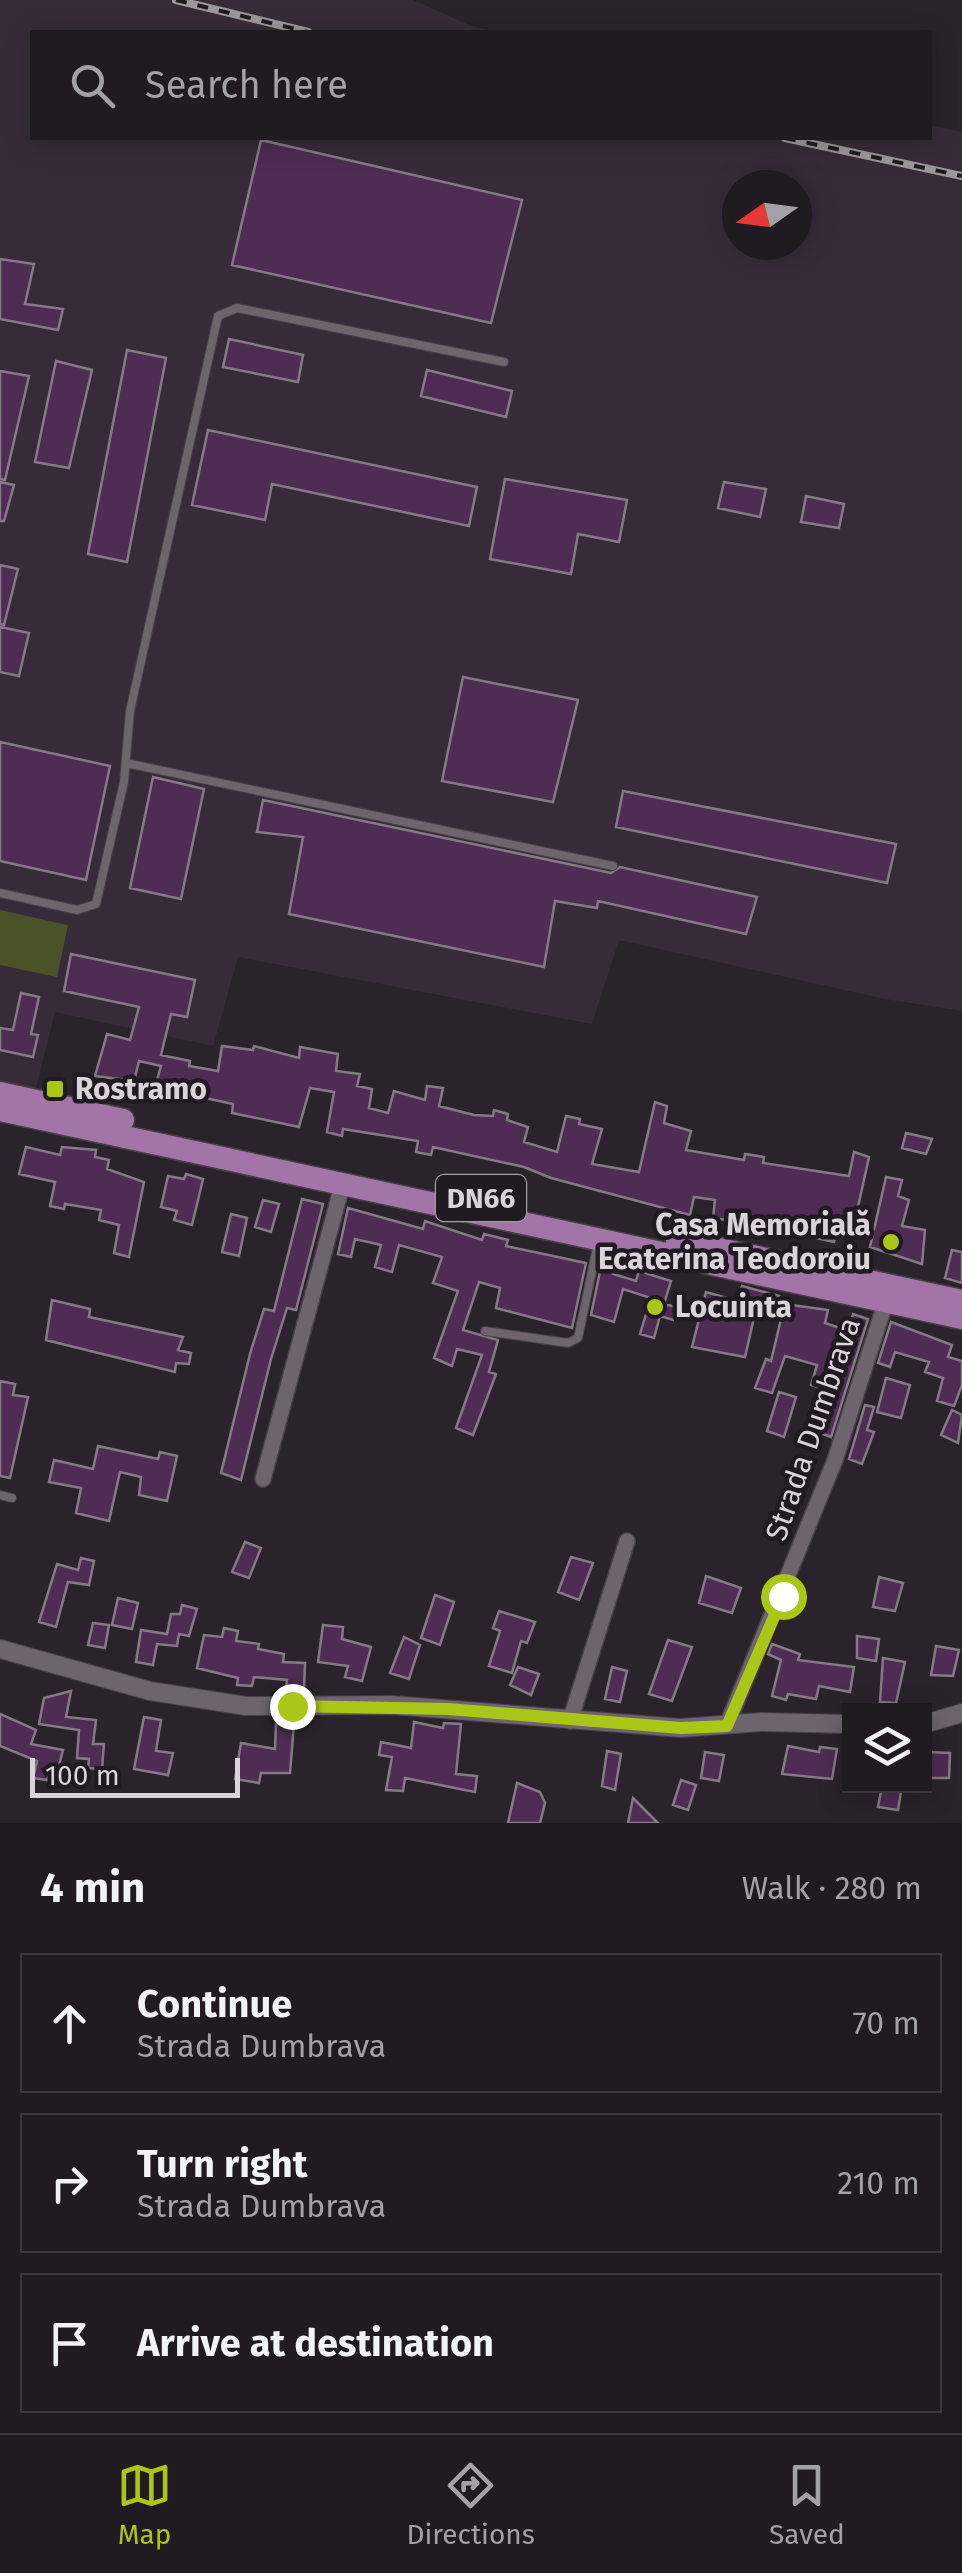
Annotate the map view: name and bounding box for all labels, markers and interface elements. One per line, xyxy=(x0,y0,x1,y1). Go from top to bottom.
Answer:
search box xyxy=(30,30,932,140)
icon: search xyxy=(65,58,120,113)
text: Search here xyxy=(145,62,348,108)
north arrow xyxy=(722,170,812,260)
place label: Rostramo xyxy=(75,1071,207,1107)
marker: Rostramo xyxy=(44,1078,66,1100)
road number: DN66 xyxy=(436,1175,526,1221)
place label: Casa Memorială Ecaterina Teodoroiu xyxy=(598,1207,871,1277)
marker: Casa Memorială Ecaterina Teodoroiu xyxy=(880,1231,902,1253)
place label: Locuinta xyxy=(675,1289,792,1325)
marker: Locuinta xyxy=(644,1296,666,1318)
street label: Strada Dumbrava xyxy=(758,1313,868,1545)
route start xyxy=(761,1574,807,1620)
route end xyxy=(270,1684,316,1730)
map controls xyxy=(842,1703,932,1793)
button: layers xyxy=(842,1703,932,1793)
scale bar xyxy=(30,1753,240,1798)
text: 100 m xyxy=(45,1759,120,1792)
text: 4 min xyxy=(40,1863,145,1913)
text: Walk · 280 m xyxy=(742,1869,922,1907)
text: Continue xyxy=(137,1981,292,2027)
icon: ahead xyxy=(42,1996,97,2051)
text: 70 m xyxy=(852,2004,920,2042)
text: Strada Dumbrava xyxy=(137,2027,386,2065)
text: Turn right xyxy=(137,2141,307,2187)
icon: right xyxy=(42,2156,97,2211)
text: 210 m xyxy=(837,2164,920,2202)
text: Strada Dumbrava xyxy=(137,2187,386,2225)
icon: arrive xyxy=(42,2316,97,2371)
text: Arrive at destination xyxy=(137,2320,494,2366)
tab: Map xyxy=(117,2458,172,2551)
tab: Directions xyxy=(406,2458,535,2551)
tab: Saved xyxy=(769,2458,845,2551)

